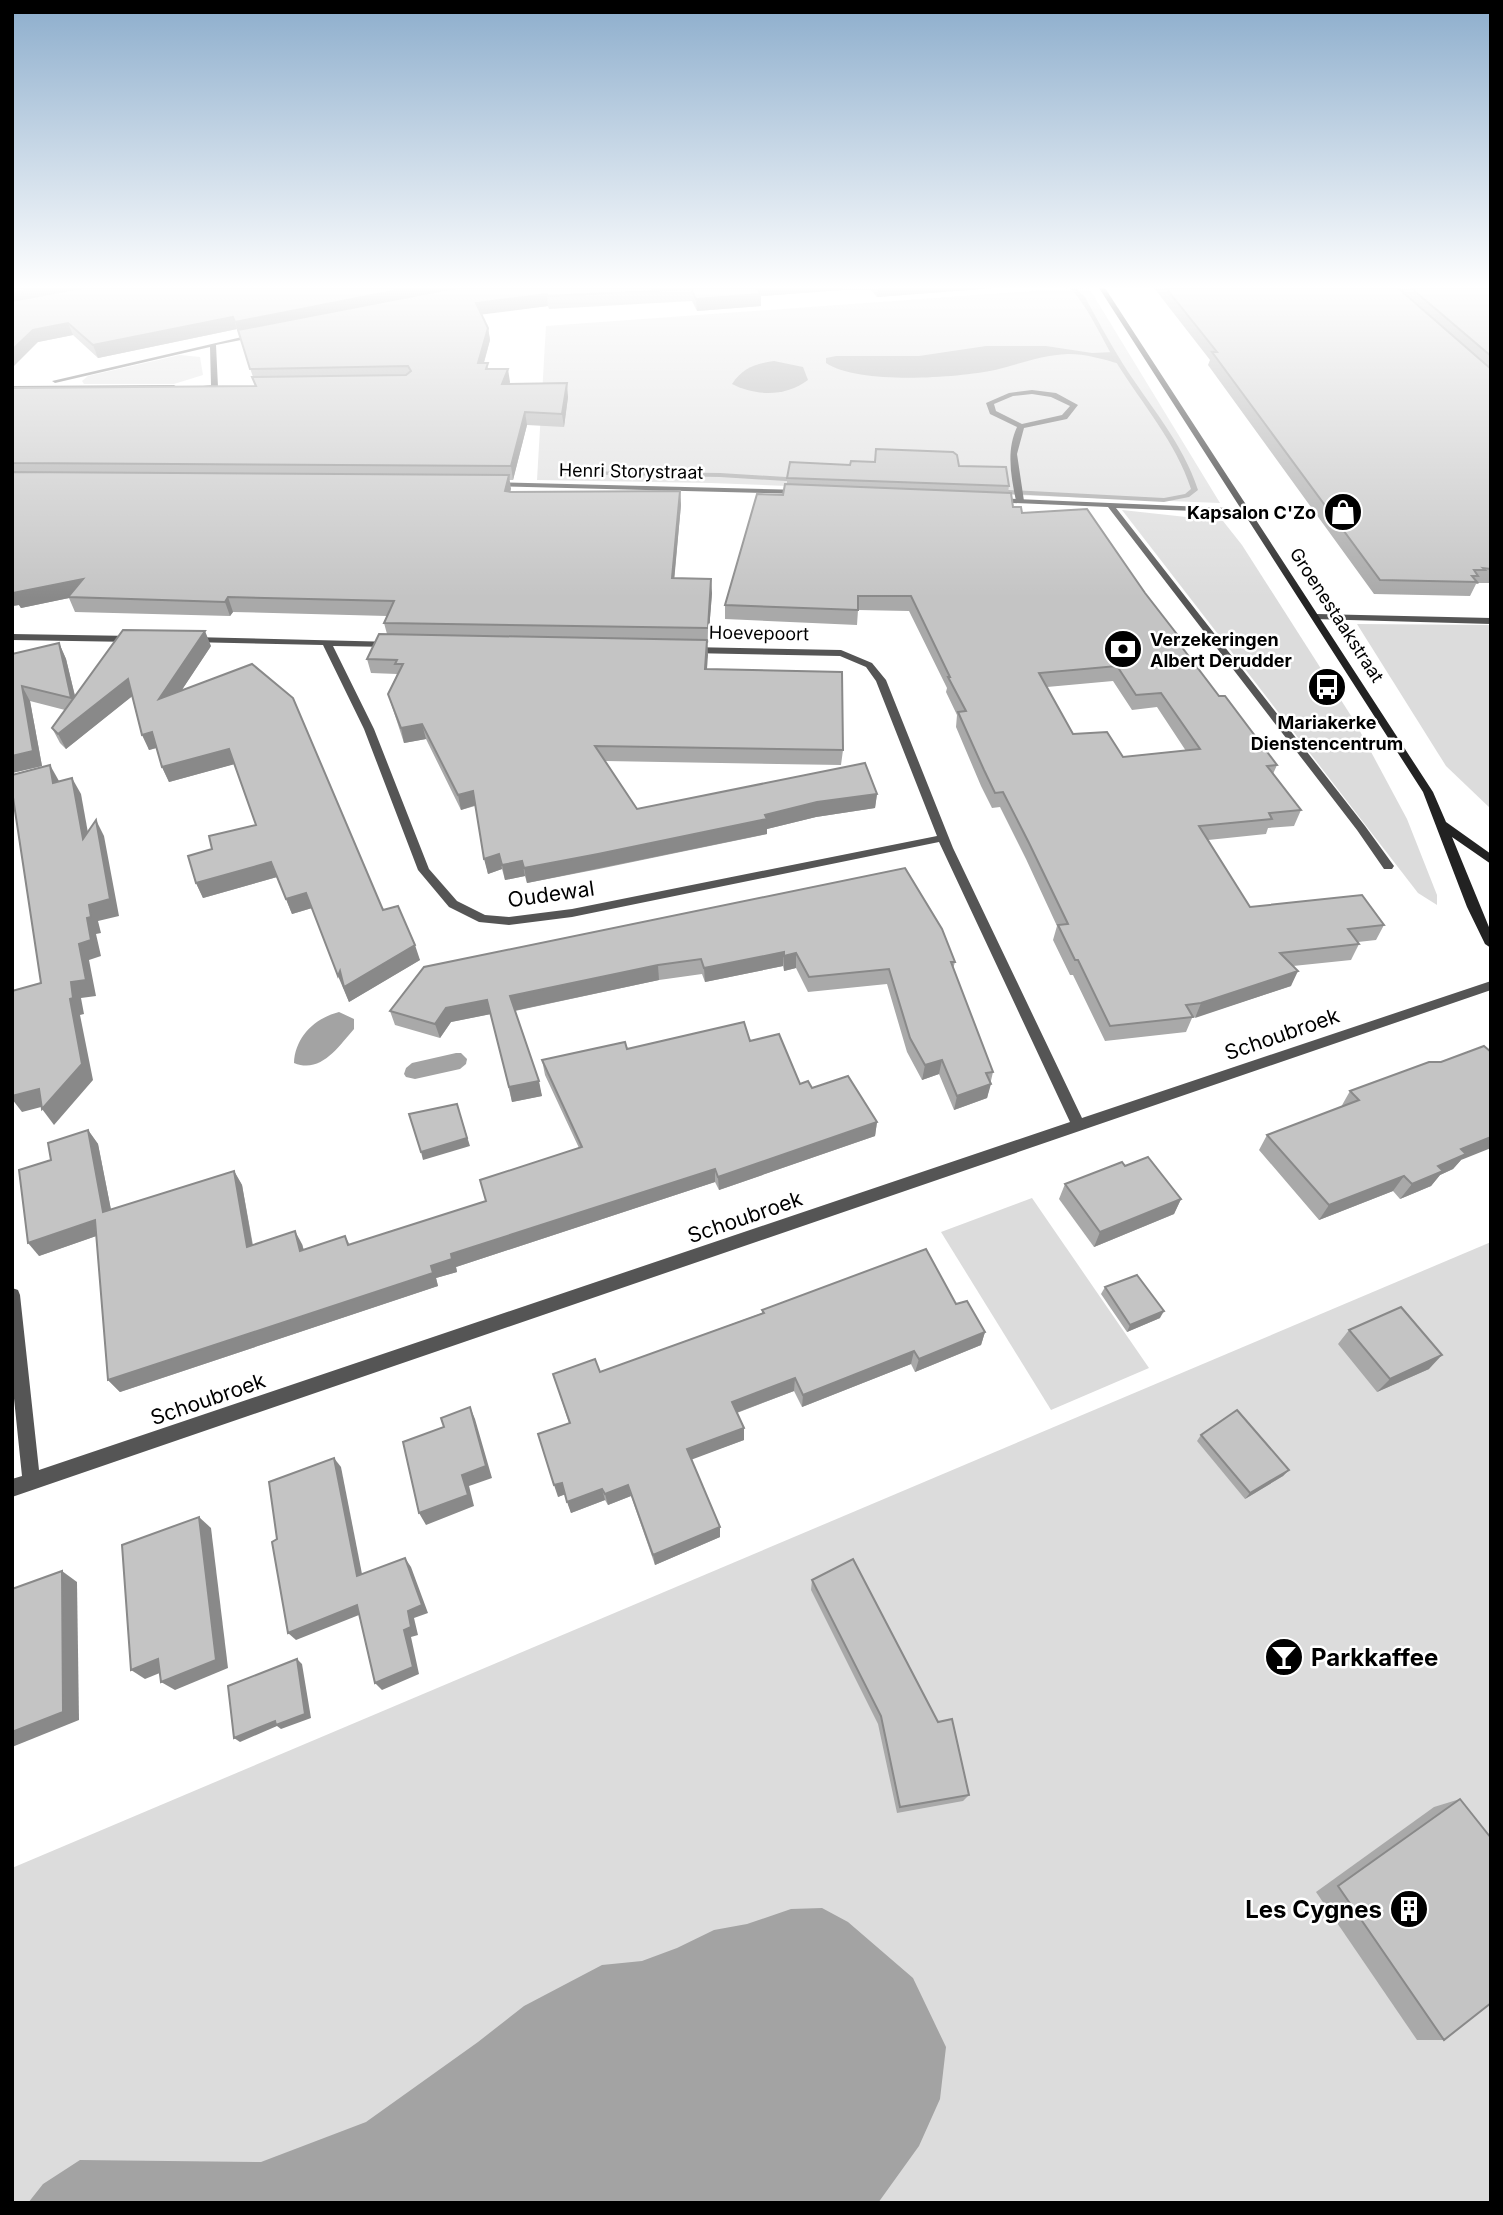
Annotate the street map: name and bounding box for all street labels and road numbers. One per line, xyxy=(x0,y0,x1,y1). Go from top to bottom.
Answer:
street label: Henri Storystraat xyxy=(559,459,704,483)
street label: Groenestaakstraat xyxy=(1286,544,1388,686)
street label: Hoevepoort xyxy=(709,622,809,644)
street label: Oudewal xyxy=(506,876,596,912)
street label: Schoubroek xyxy=(1221,1003,1343,1065)
street label: Schoubroek xyxy=(684,1186,806,1248)
street label: Schoubroek xyxy=(147,1368,269,1430)

